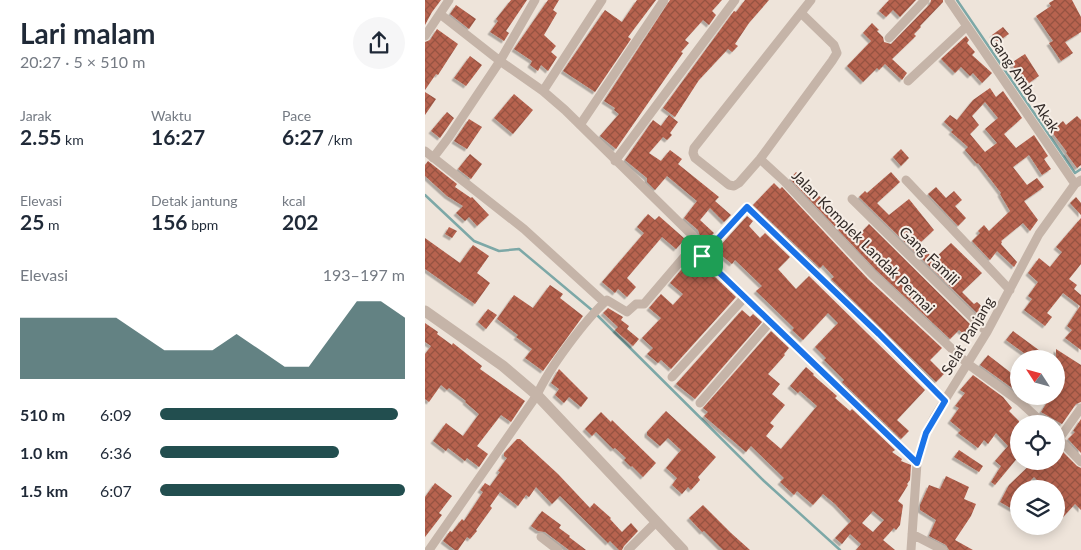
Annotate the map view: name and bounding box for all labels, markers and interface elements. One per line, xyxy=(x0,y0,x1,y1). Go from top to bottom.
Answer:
text: Lari malam xyxy=(20,16,155,50)
button: share xyxy=(353,17,405,69)
street label: Gang Ambo Akak xyxy=(986,31,1064,136)
text: 20:27 · 5 × 510 m xyxy=(20,52,145,71)
text: Jarak xyxy=(20,107,52,124)
text: Waktu xyxy=(151,107,192,124)
text: Pace xyxy=(282,107,311,124)
text: 2.55 xyxy=(20,124,62,149)
text: 16:27 xyxy=(151,124,205,149)
text: 6:27 xyxy=(282,124,324,149)
text: km xyxy=(62,131,84,148)
text: /km xyxy=(324,131,353,148)
street label: Jalan Komplek Landak Permai xyxy=(789,166,939,316)
text: Elevasi xyxy=(20,192,62,209)
text: Detak jantung xyxy=(151,192,238,209)
text: kcal xyxy=(282,192,306,209)
text: 25 xyxy=(20,209,44,234)
text: 156 xyxy=(151,209,188,234)
text: 202 xyxy=(282,209,319,234)
text: m xyxy=(44,216,59,233)
text: bpm xyxy=(188,216,218,233)
street label: Gang Famili xyxy=(896,222,963,288)
pin xyxy=(681,235,723,277)
icon: arrive xyxy=(688,242,716,270)
text: Elevasi xyxy=(20,265,68,284)
text: 193–197 m xyxy=(323,265,405,284)
street label: Selat Panjang xyxy=(937,293,998,378)
north arrow xyxy=(1010,350,1065,405)
map controls xyxy=(1010,350,1065,535)
text: 510 m xyxy=(20,405,65,424)
text: 6:09 xyxy=(100,405,132,424)
button: locate xyxy=(1010,415,1065,470)
text: 1.0 km xyxy=(20,443,68,462)
text: 6:36 xyxy=(100,443,132,462)
button: layers xyxy=(1010,480,1065,535)
text: 1.5 km xyxy=(20,481,68,500)
text: 6:07 xyxy=(100,481,132,500)

